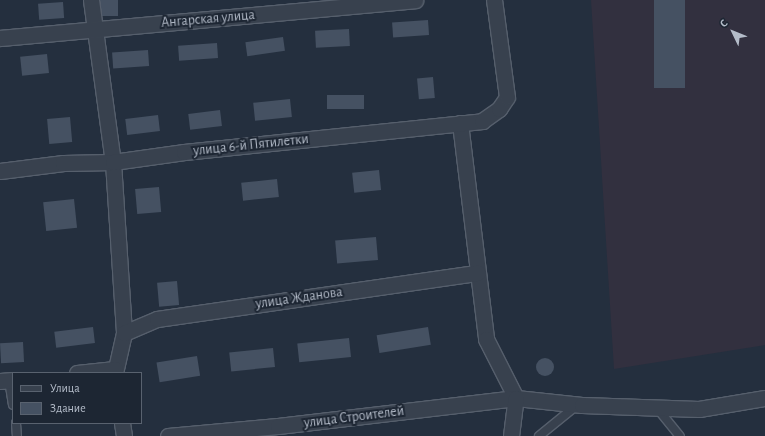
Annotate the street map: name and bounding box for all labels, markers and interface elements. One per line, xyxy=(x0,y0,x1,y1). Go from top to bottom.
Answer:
street label: Ангарская улица xyxy=(161,7,255,31)
north arrow xyxy=(713,12,753,52)
text: С xyxy=(718,17,730,29)
street label: улица 6-й Пятилетки xyxy=(192,131,310,159)
street label: улица Жданова xyxy=(254,284,344,312)
legend xyxy=(12,372,142,424)
text: Улица xyxy=(50,382,80,394)
text: Здание xyxy=(50,402,86,414)
street label: улица Строителей xyxy=(303,403,405,431)

